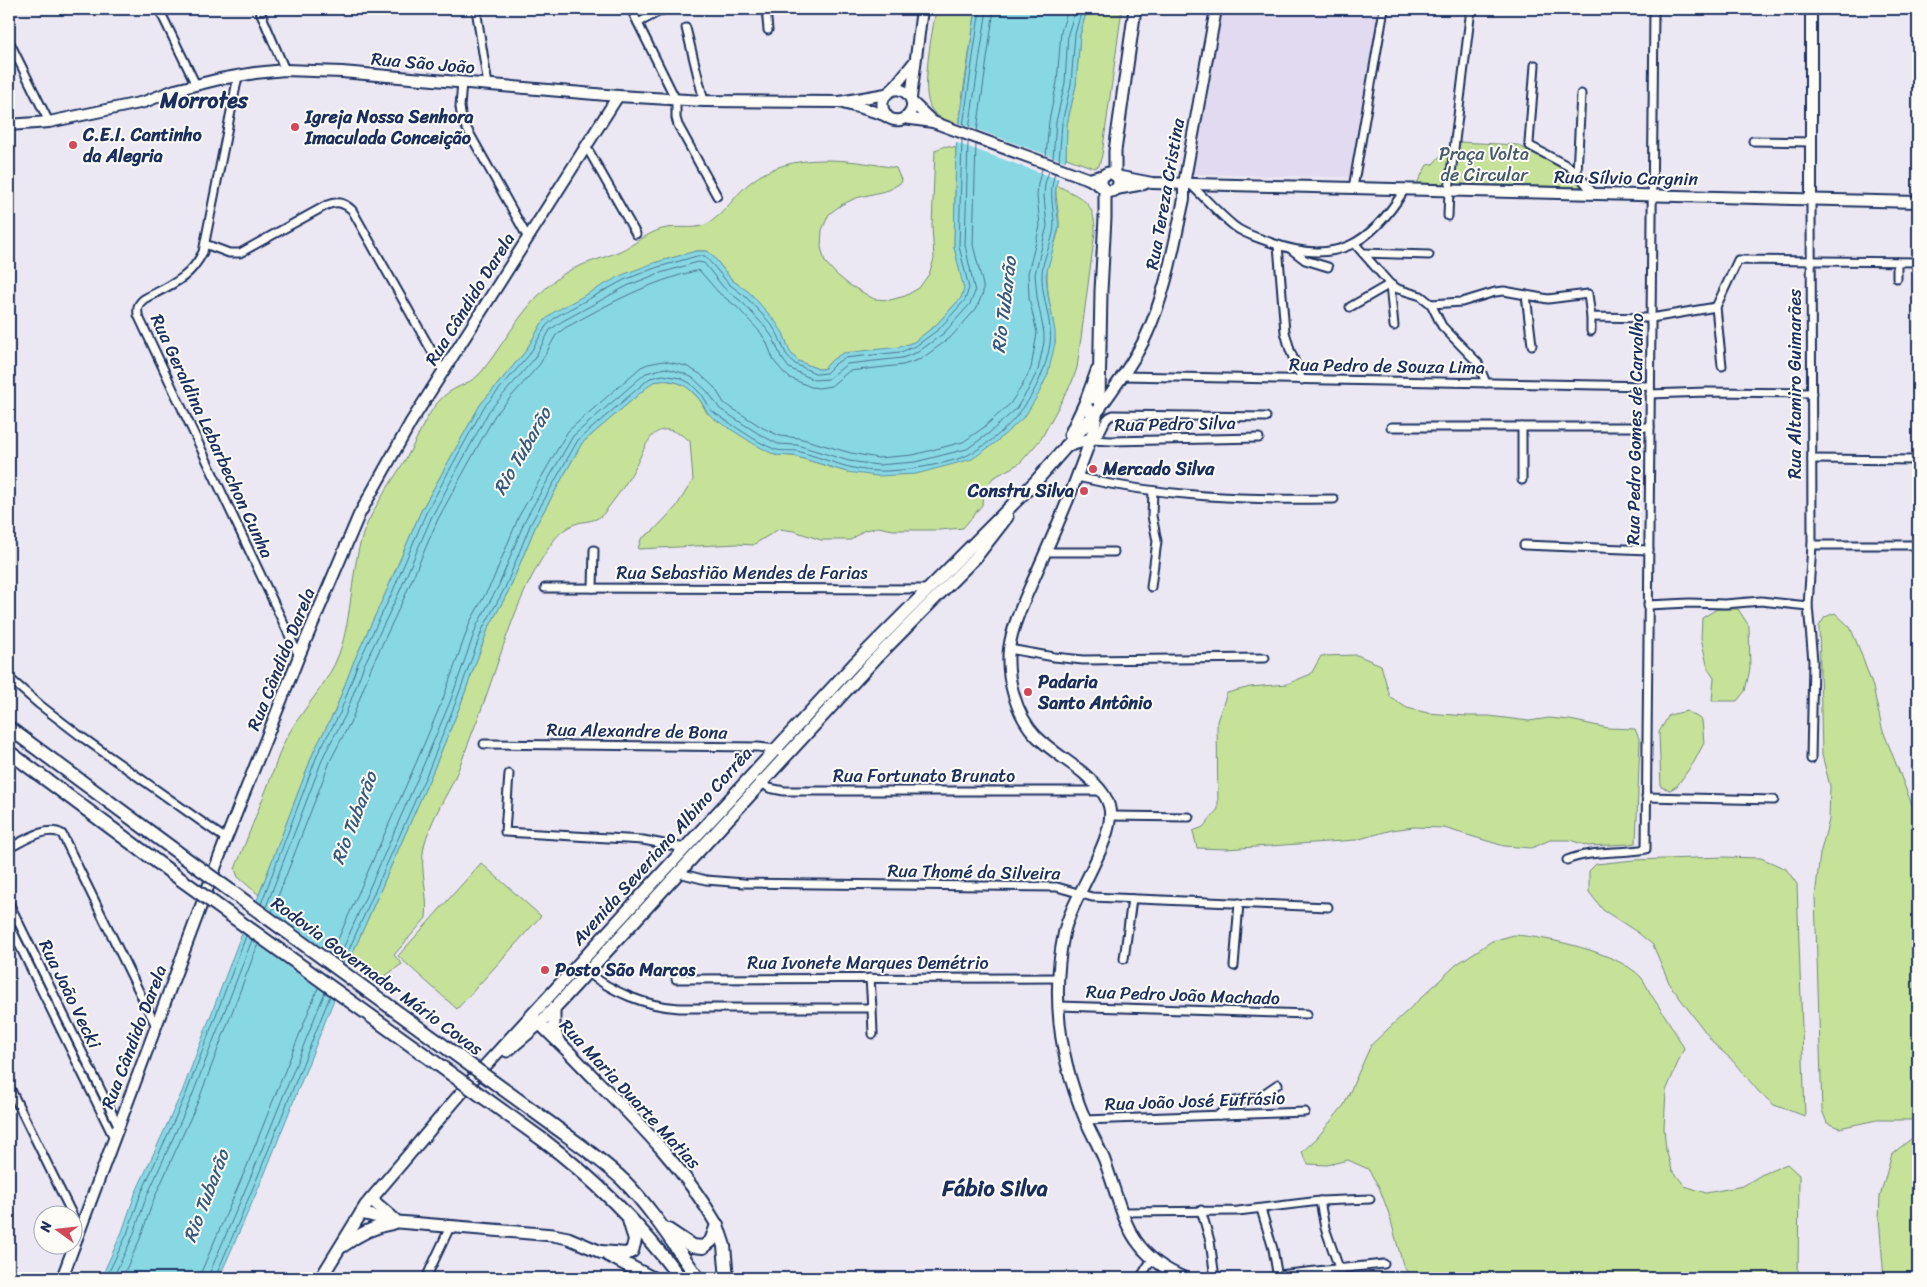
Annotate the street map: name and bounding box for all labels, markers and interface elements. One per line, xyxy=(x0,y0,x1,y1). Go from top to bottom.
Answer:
street label: Rua São João xyxy=(370,43,476,83)
district label: Morrotes xyxy=(159,81,249,120)
place label: Igreja Nossa Senhora Imaculada Conceição xyxy=(304,101,474,154)
street label: Rua Tereza Cristina xyxy=(1136,115,1194,272)
place label: C.E.I. Cantinho da Alegria xyxy=(82,119,202,172)
marker: Igreja Nossa Senhora Imaculada Conceição xyxy=(289,121,301,133)
park label: Praça Volta de Circular xyxy=(1439,138,1529,191)
marker: C.E.I. Cantinho da Alegria xyxy=(67,139,79,151)
street label: Rua Sílvio Cargnin xyxy=(1554,161,1699,195)
street label: Rua Cândido Darela xyxy=(416,226,524,372)
water label: Rio Tubarão xyxy=(982,254,1026,355)
street label: Rua Altamiro Guimarães xyxy=(1779,288,1811,479)
street label: Rua Geraldina Lebarbechon Cunha xyxy=(141,308,283,564)
street label: Rua Pedro Gomes de Carvalho xyxy=(1617,313,1653,545)
street label: Rua Pedro de Souza Lima xyxy=(1289,348,1485,384)
water label: Rio Tubarão xyxy=(483,400,561,501)
street label: Rua Pedro Silva xyxy=(1114,407,1236,441)
place label: Mercado Silva xyxy=(1102,453,1215,485)
marker: Mercado Silva xyxy=(1087,463,1099,475)
place label: Constru Silva xyxy=(967,475,1074,507)
marker: Constru Silva xyxy=(1078,485,1090,497)
street label: Rua Sebastião Mendes de Farias xyxy=(616,557,868,589)
street label: Rua Cândido Darela xyxy=(238,583,324,735)
place label: Padaria Santo Antônio xyxy=(1037,666,1153,719)
marker: Padaria Santo Antônio xyxy=(1022,686,1034,698)
street label: Rua Alexandre de Bona xyxy=(546,713,729,749)
street label: Avenida Severiano Albino Corrêa xyxy=(563,739,761,954)
street label: Rua Fortunato Brunato xyxy=(833,760,1015,792)
water label: Rio Tubarão xyxy=(321,766,387,869)
street label: Rua Thomé da Silveira xyxy=(887,854,1062,890)
street label: Rodovia Governador Mário Covas xyxy=(264,888,491,1065)
street label: Rua João Vecki xyxy=(30,934,111,1055)
street label: Rua Ivonete Marques Demétrio xyxy=(747,947,989,979)
place label: Posto São Marcos xyxy=(555,954,696,986)
street label: Rua Cândido Darela xyxy=(92,960,176,1114)
marker: Posto São Marcos xyxy=(539,964,551,976)
street label: Rua Pedro João Machado xyxy=(1085,976,1281,1014)
street label: Rua Maria Duarte Matias xyxy=(551,1011,709,1177)
street label: Rua João José Eufrásio xyxy=(1104,1082,1286,1120)
water label: Rio Tubarão xyxy=(173,1144,239,1247)
district label: Fábio Silva xyxy=(941,1169,1048,1208)
north arrow xyxy=(32,1204,82,1254)
text: N xyxy=(32,1219,59,1236)

